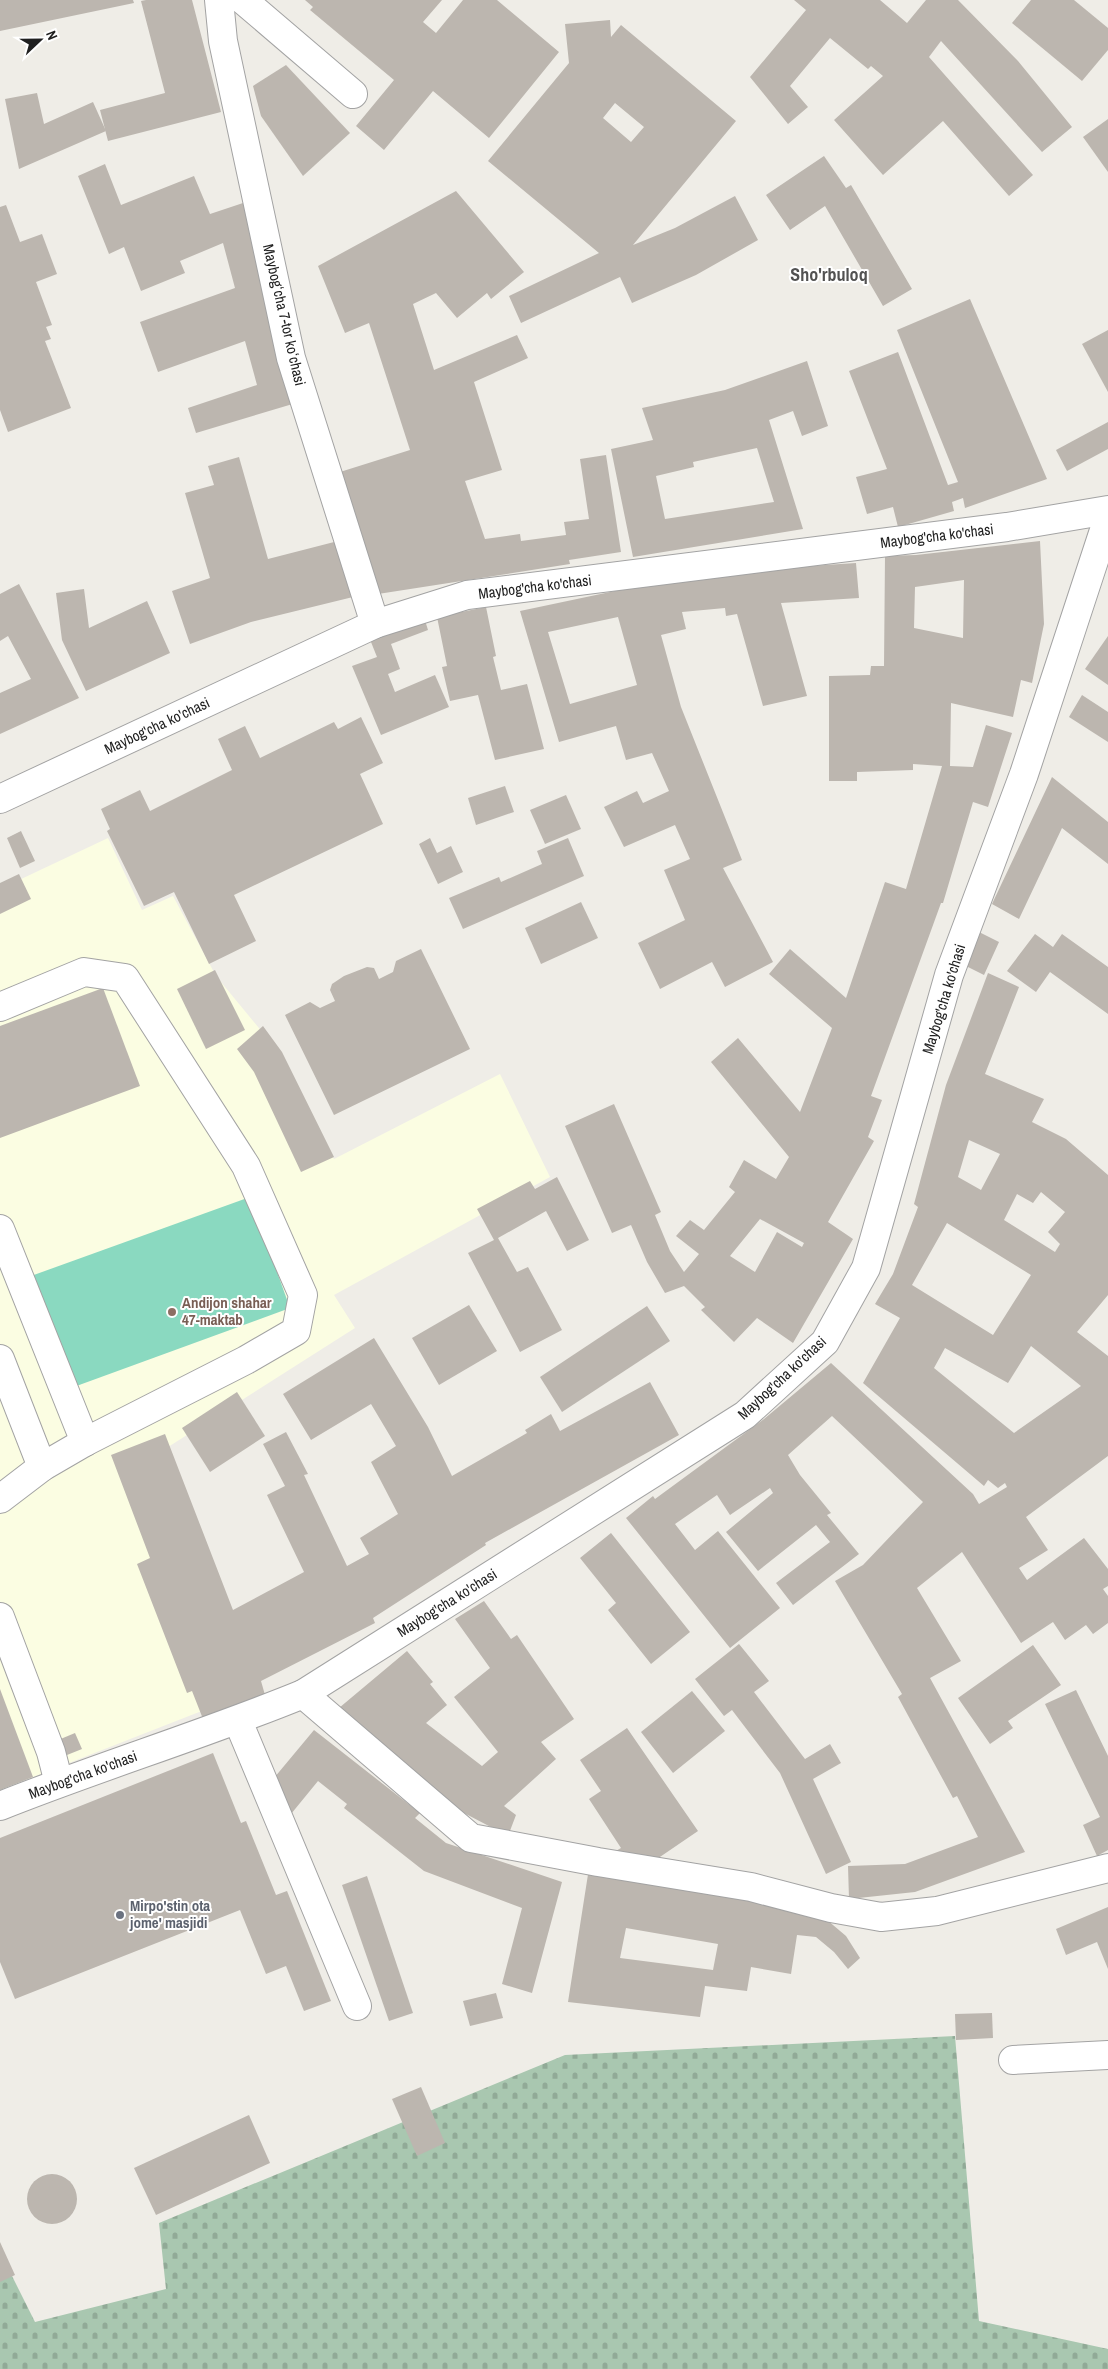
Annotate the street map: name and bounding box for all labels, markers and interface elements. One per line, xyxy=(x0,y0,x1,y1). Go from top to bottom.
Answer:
north arrow xyxy=(15,15,65,65)
text: N xyxy=(42,28,62,42)
street label: Maybogʻcha 7-tor koʻchasi xyxy=(258,242,311,388)
district label: Sho'rbuloq xyxy=(790,262,868,287)
street label: Maybog'cha ko'chasi xyxy=(879,518,995,553)
street label: Maybog'cha ko'chasi xyxy=(477,569,593,604)
street label: Maybog'cha ko'chasi xyxy=(101,692,213,759)
street label: Maybog'cha ko'chasi xyxy=(917,941,970,1056)
place label: Andijon shahar 47-maktab xyxy=(182,1292,272,1330)
marker: Andijon shahar 47-maktab xyxy=(166,1306,178,1318)
street label: Maybog'cha ko'chasi xyxy=(733,1331,831,1424)
street label: Maybog'cha ko'chasi xyxy=(393,1563,501,1642)
street label: Maybog'cha ko'chasi xyxy=(26,1745,140,1804)
place label: Mirpo'stin ota jome' masjidi xyxy=(129,1895,210,1933)
marker: Mirpo'stin ota jome' masjidi xyxy=(114,1909,126,1921)

